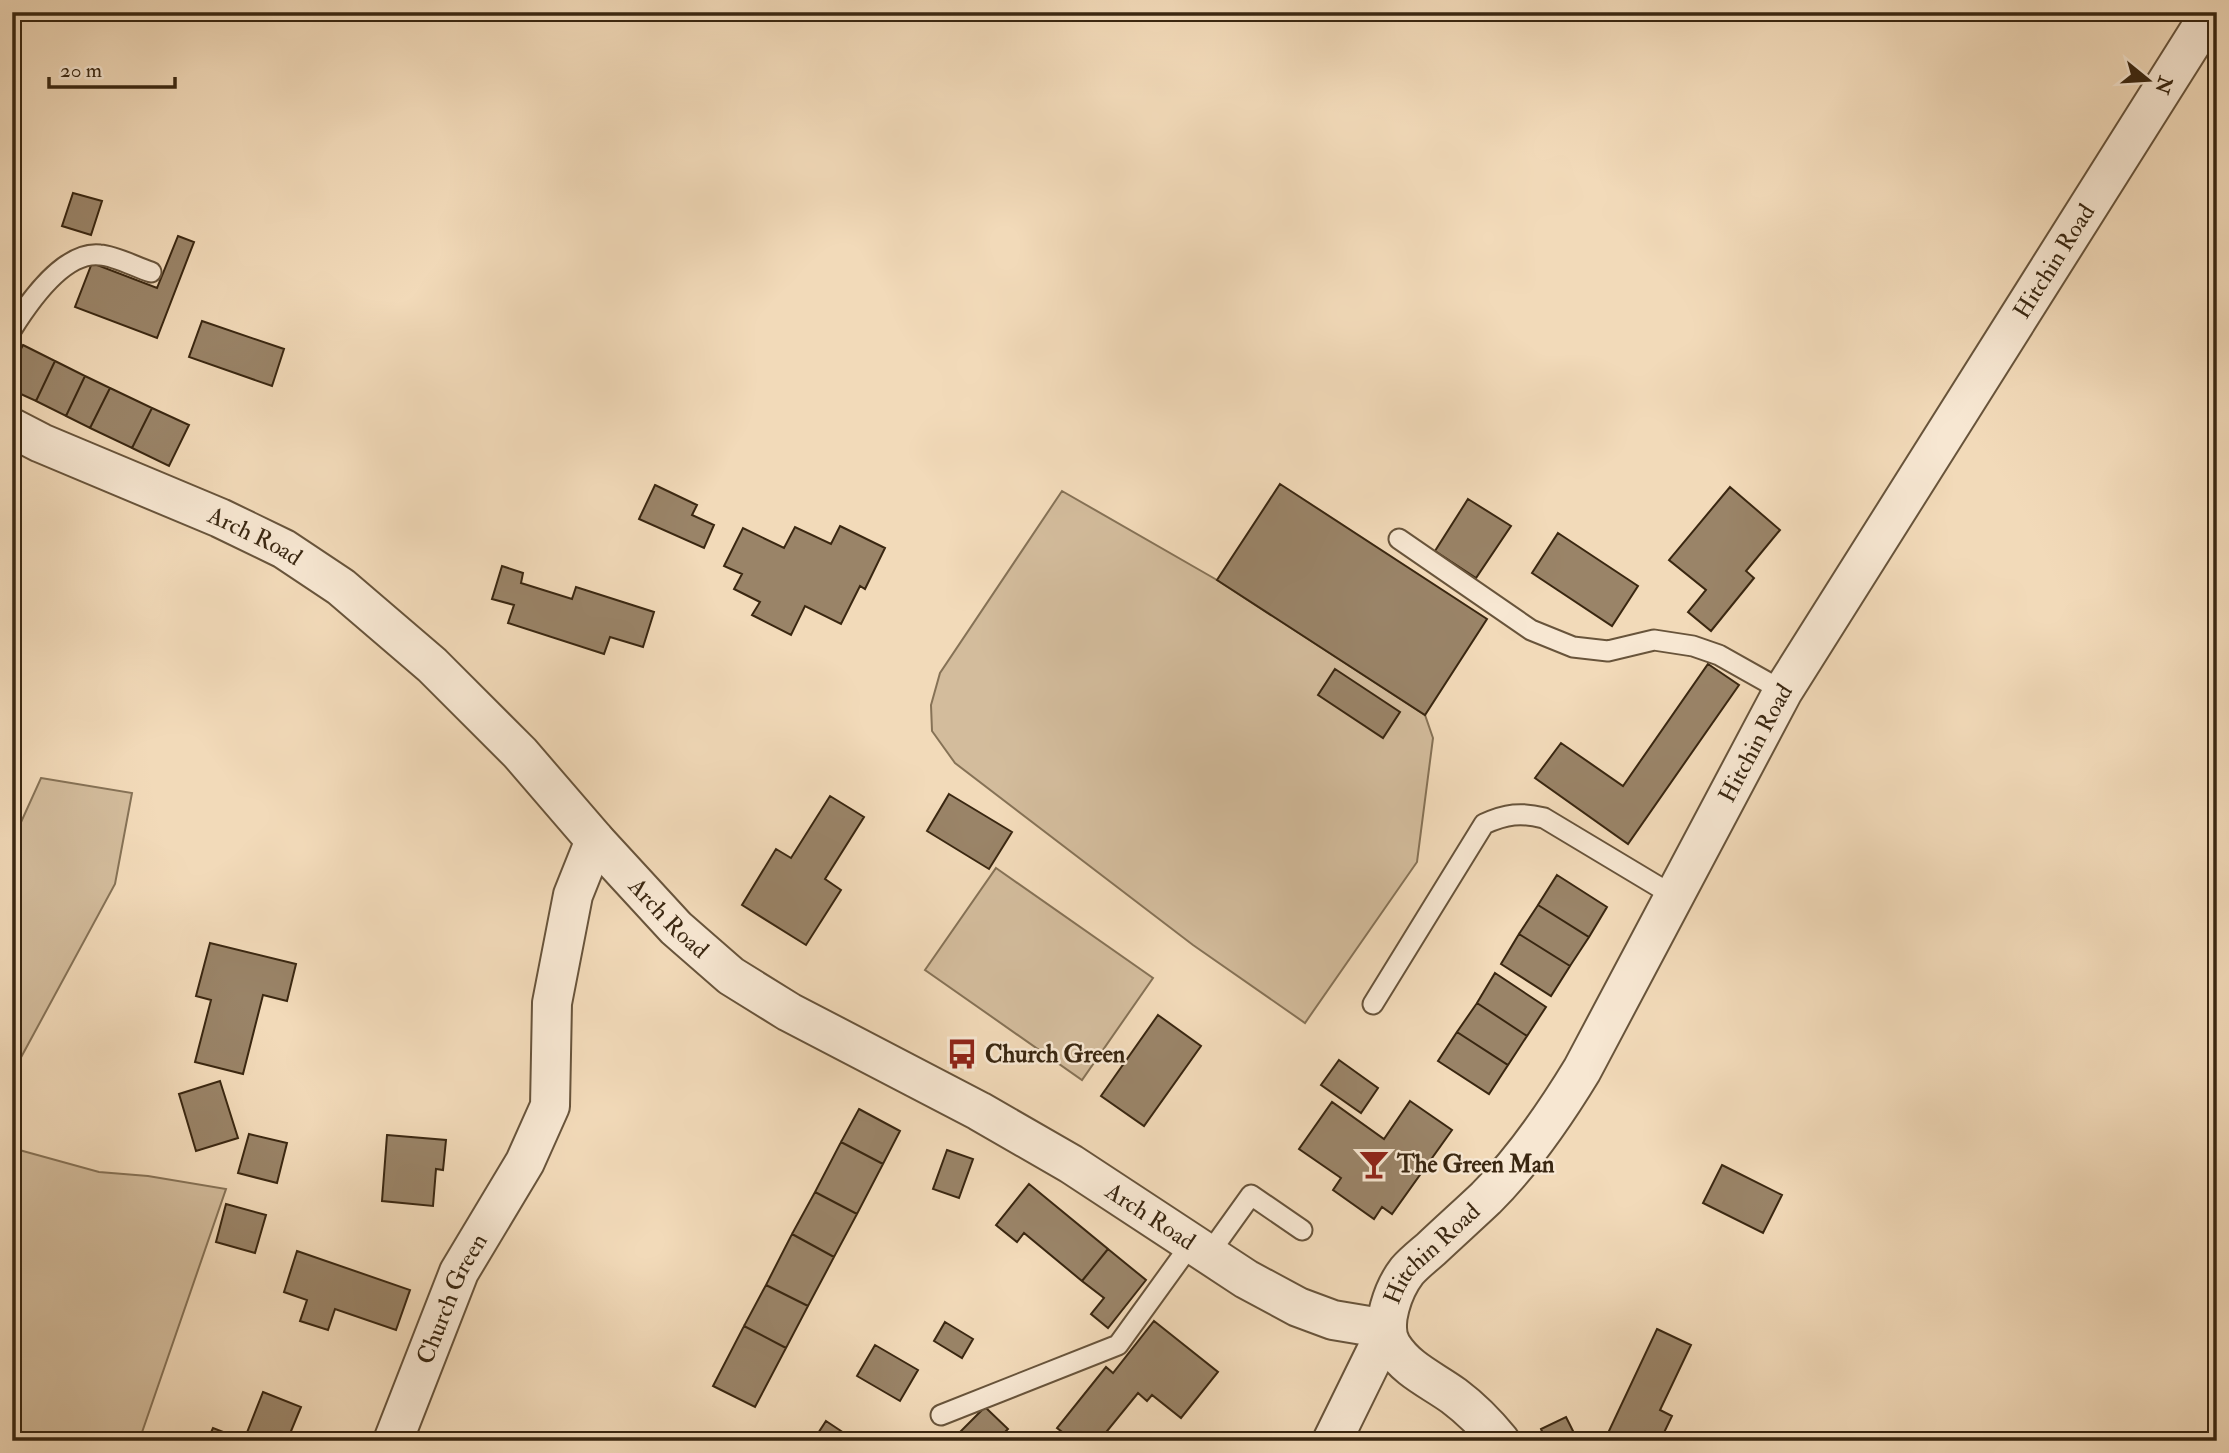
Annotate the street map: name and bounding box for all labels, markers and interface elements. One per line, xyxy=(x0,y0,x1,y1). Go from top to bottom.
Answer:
scale bar xyxy=(49,46,175,90)
north arrow xyxy=(2114,46,2184,116)
text: 20 m xyxy=(60,57,102,84)
text: N xyxy=(2149,72,2178,98)
street label: Hitchin Road xyxy=(2006,198,2102,324)
street label: Arch Road xyxy=(202,499,309,573)
street label: Hitchin Road xyxy=(1711,677,1799,808)
street label: Arch Road xyxy=(621,870,715,965)
bus stop icon: Church Green xyxy=(945,1037,979,1071)
place label: Church Green xyxy=(985,1039,1126,1070)
bar icon: The Green Man xyxy=(1357,1147,1391,1181)
place label: The Green Man xyxy=(1396,1149,1555,1180)
street label: Arch Road xyxy=(1099,1175,1202,1257)
street label: Hitchin Road xyxy=(1376,1196,1487,1309)
street label: Church Green xyxy=(409,1227,494,1368)

